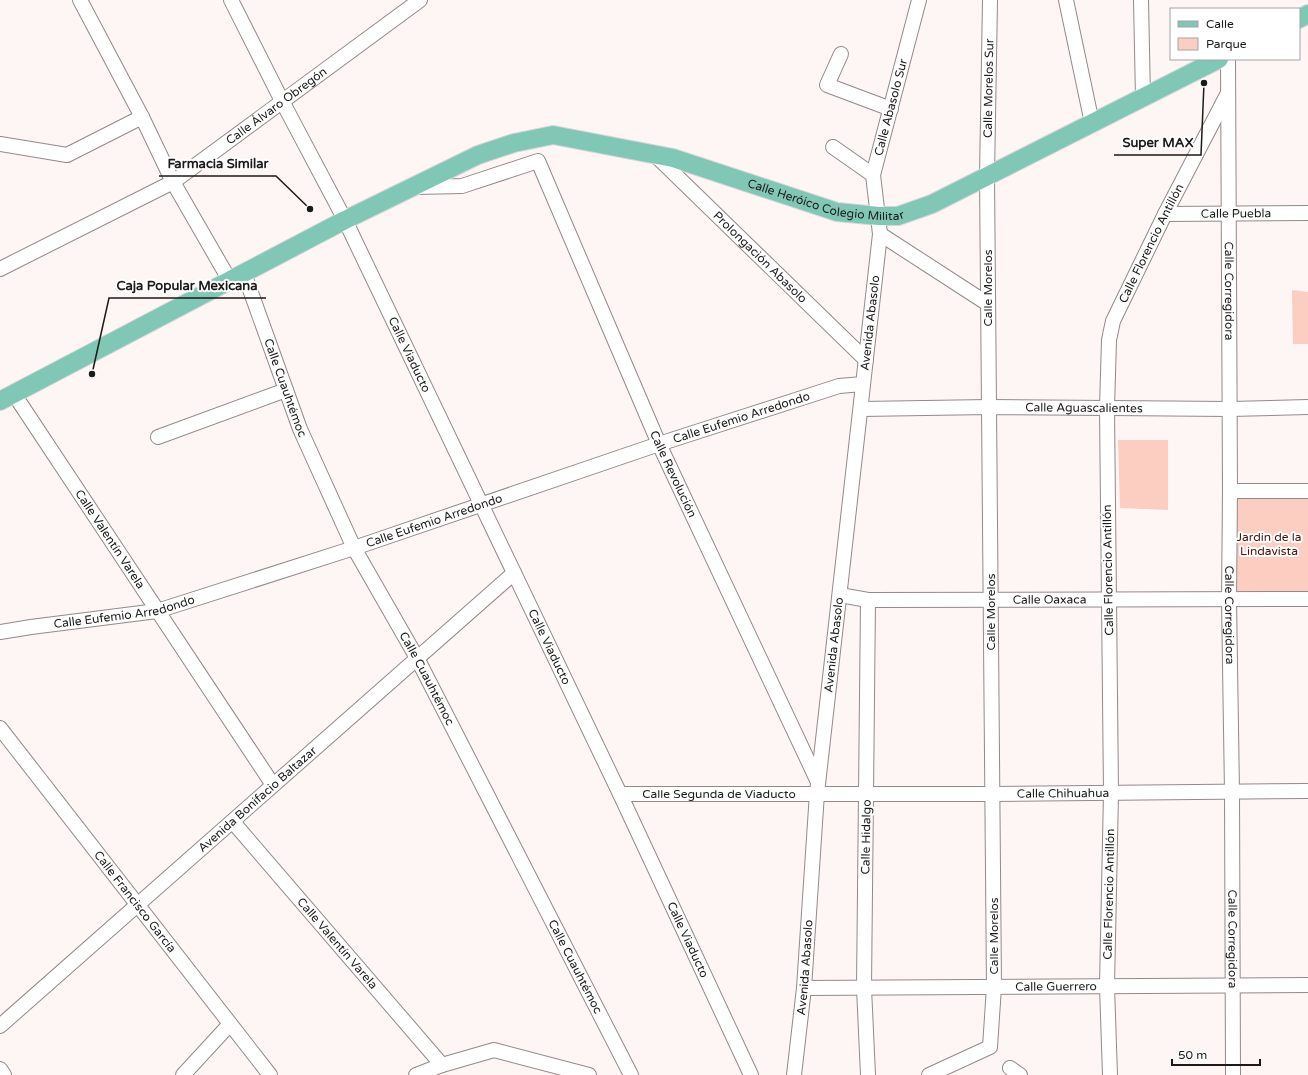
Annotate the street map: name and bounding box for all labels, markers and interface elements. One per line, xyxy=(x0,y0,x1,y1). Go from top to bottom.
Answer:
legend xyxy=(1170,8,1300,60)
text: Calle xyxy=(1206,17,1234,31)
text: Parque xyxy=(1206,37,1247,51)
street label: Calle Morelos Sur xyxy=(981,38,996,138)
street label: Calle Abasolo Sur xyxy=(871,57,910,157)
street label: Calle Álvaro Obregón xyxy=(223,64,329,148)
callout: Super MAX xyxy=(1114,130,1201,155)
text: Super MAX xyxy=(1122,135,1194,151)
callout: Farmacia Similar xyxy=(159,151,276,176)
text: Farmacia Similar xyxy=(167,156,270,172)
street label: Calle Heróico Colegio Militar xyxy=(746,176,906,223)
street label: Calle Florencio Antillón xyxy=(1116,181,1186,305)
street label: Calle Puebla xyxy=(1201,206,1271,221)
street label: Prolongación Abasolo xyxy=(710,208,810,306)
street label: Calle Corregidora xyxy=(1222,241,1236,341)
street label: Calle Morelos xyxy=(981,249,995,326)
callout: Caja Popular Mexicana xyxy=(109,273,266,298)
street label: Avenida Abasolo xyxy=(858,275,882,371)
text: Caja Popular Mexicana xyxy=(116,278,258,294)
street label: Calle Viaducto xyxy=(385,315,434,395)
street label: Calle Cuauhtémoc xyxy=(261,337,310,439)
street label: Calle Eufemio Arredondo xyxy=(671,389,812,446)
street label: Calle Aguascalientes xyxy=(1025,400,1143,415)
street label: Calle Revolución xyxy=(647,428,700,520)
street label: Calle Valentín Varela xyxy=(72,487,148,591)
street label: Calle Eufemio Arredondo xyxy=(364,491,504,550)
street label: Calle Florencio Antillón xyxy=(1100,504,1116,636)
park label: Jardin de la Lindavista xyxy=(1237,530,1301,558)
street label: Calle Corregidora xyxy=(1222,565,1237,665)
street label: Calle Morelos xyxy=(984,573,998,650)
street label: Calle Eufemio Arredondo xyxy=(53,592,196,631)
street label: Calle Oaxaca xyxy=(1013,593,1086,607)
street label: Avenida Abasolo xyxy=(821,596,846,693)
street label: Calle Viaducto xyxy=(525,607,574,687)
street label: Calle Cuauhtémoc xyxy=(396,629,457,728)
street label: Avenida Bonifacio Baltazar xyxy=(195,743,320,855)
street label: Calle Chihuahua xyxy=(1017,786,1109,801)
street label: Calle Segunda de Viaducto xyxy=(642,787,796,801)
street label: Calle Hidalgo xyxy=(858,799,874,875)
street label: Calle Florencio Antillón xyxy=(1101,828,1117,960)
street label: Calle Francisco García xyxy=(91,848,179,955)
street label: Calle Corregidora xyxy=(1225,889,1240,989)
street label: Calle Valentín Varela xyxy=(294,895,380,992)
street label: Calle Morelos xyxy=(987,897,1001,974)
street label: Calle Viaducto xyxy=(664,900,712,980)
street label: Calle Cuauhtémoc xyxy=(545,917,605,1016)
street label: Avenida Abasolo xyxy=(794,919,816,1016)
street label: Calle Guerrero xyxy=(1015,979,1097,994)
scale bar xyxy=(1172,1041,1260,1067)
text: 50 m xyxy=(1178,1048,1207,1062)

